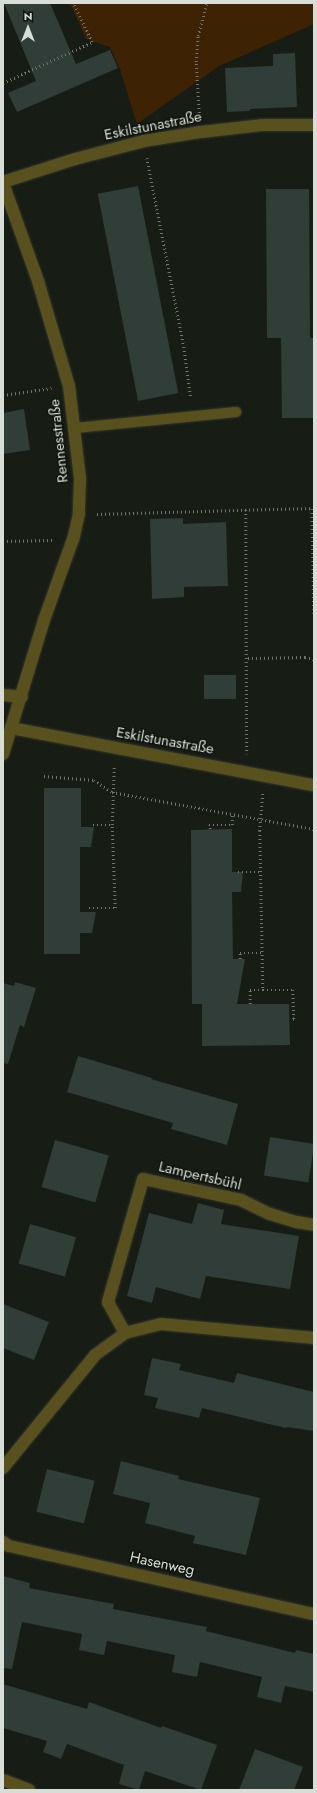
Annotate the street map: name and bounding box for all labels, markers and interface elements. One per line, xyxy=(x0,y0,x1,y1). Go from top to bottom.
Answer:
north arrow xyxy=(8,8,48,48)
text: N xyxy=(24,8,32,24)
street label: Eskilstunastraße xyxy=(103,108,203,144)
street label: Rennesstraße xyxy=(46,398,72,484)
street label: Eskilstunastraße xyxy=(115,724,215,758)
street label: Lampertsbühl xyxy=(157,1158,243,1194)
street label: Hasenweg xyxy=(128,1548,196,1580)

